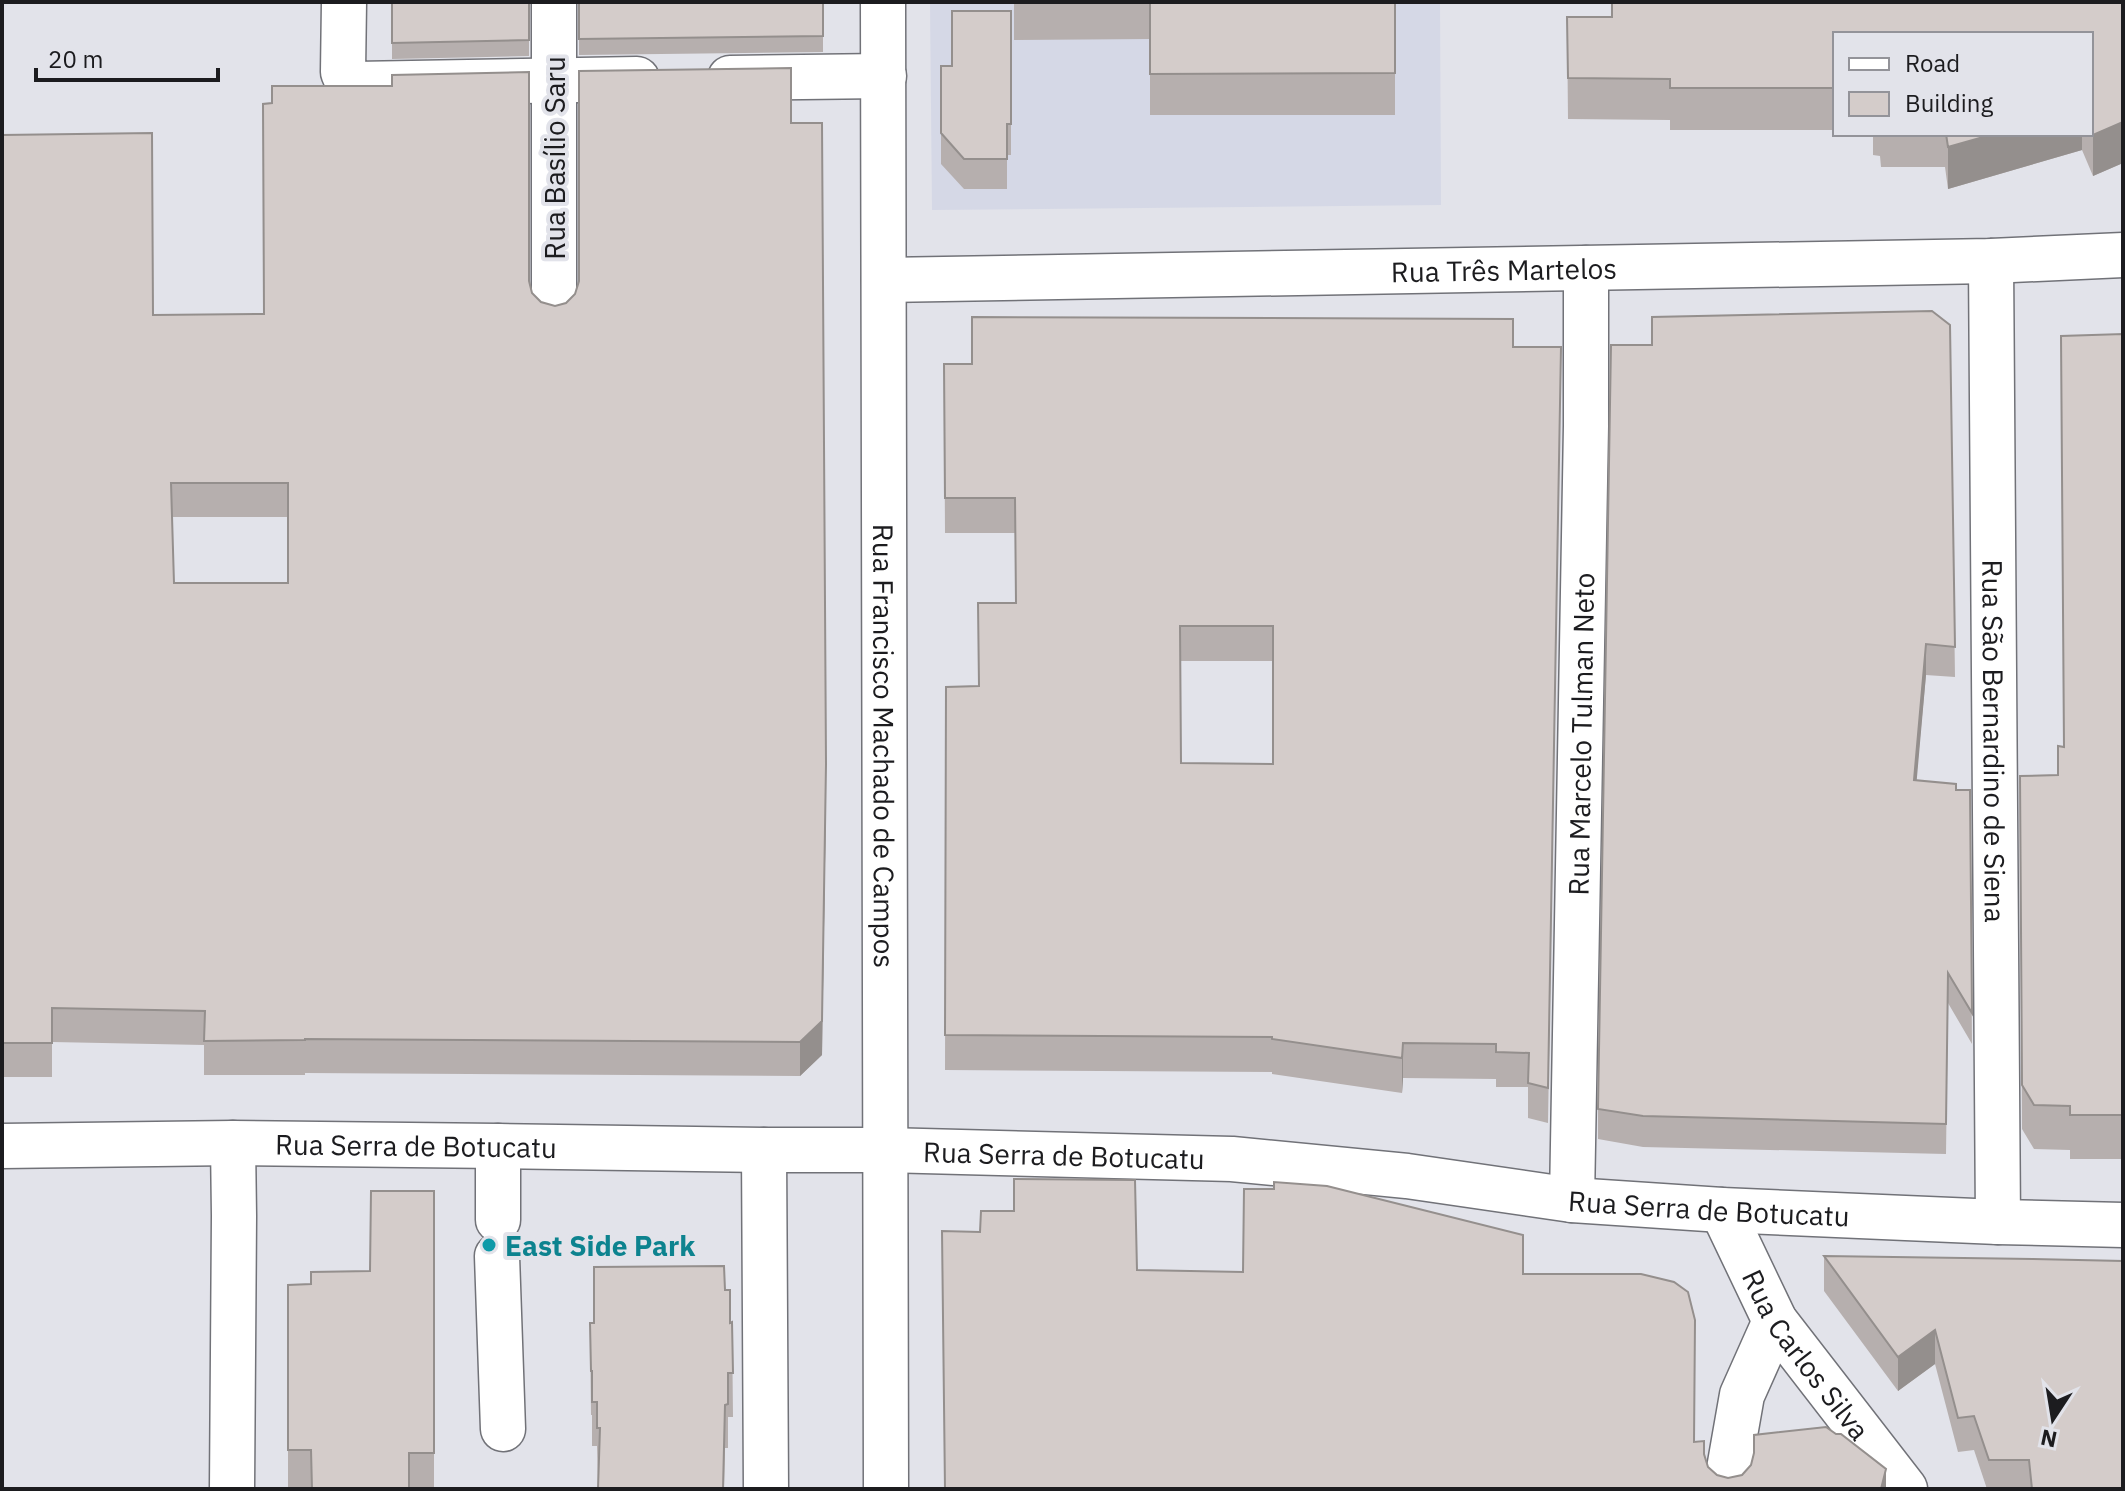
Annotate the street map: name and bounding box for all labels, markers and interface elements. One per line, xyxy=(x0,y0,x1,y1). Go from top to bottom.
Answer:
scale bar xyxy=(36,32,218,82)
legend xyxy=(1833,32,2093,136)
text: 20 m xyxy=(48,43,103,75)
text: Road xyxy=(1905,47,1960,79)
street label: Rua Basílio Saru xyxy=(536,56,573,260)
text: Building xyxy=(1905,87,1993,119)
street label: Rua Três Martelos xyxy=(1391,249,1617,290)
street label: Rua Francisco Machado de Campos xyxy=(866,524,903,968)
street label: Rua São Bernardino de Siena xyxy=(1975,559,2014,923)
street label: Rua Marcelo Tulman Neto xyxy=(1559,572,1602,896)
street label: Rua Serra de Botucatu xyxy=(275,1125,557,1165)
street label: Rua Serra de Botucatu xyxy=(923,1132,1205,1177)
street label: Rua Serra de Botucatu xyxy=(1567,1181,1851,1234)
place label: East Side Park xyxy=(505,1227,696,1264)
marker: East Side Park xyxy=(480,1236,498,1254)
street label: Rua Carlos Silva xyxy=(1734,1263,1879,1447)
north arrow xyxy=(2013,1379,2093,1459)
text: N xyxy=(2038,1423,2060,1455)

